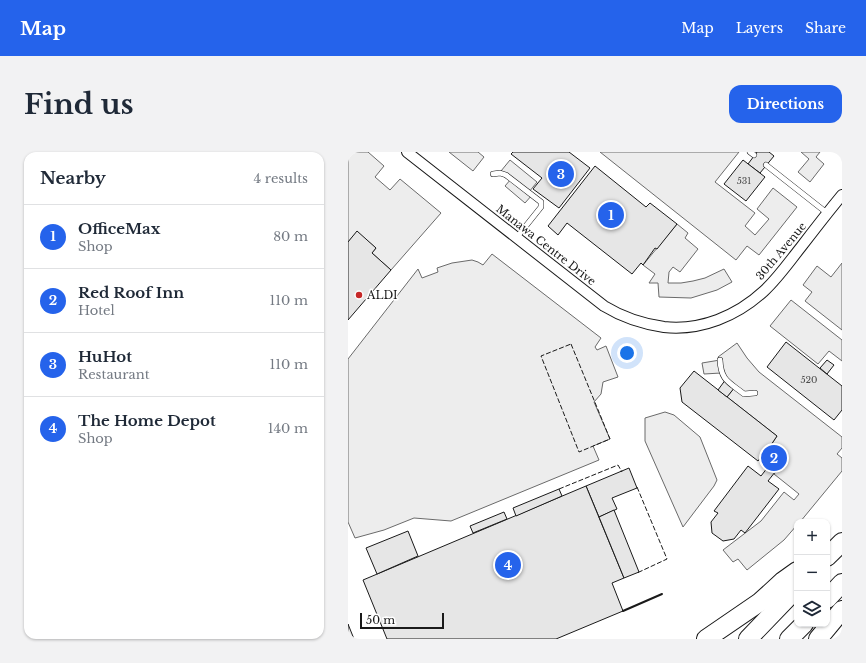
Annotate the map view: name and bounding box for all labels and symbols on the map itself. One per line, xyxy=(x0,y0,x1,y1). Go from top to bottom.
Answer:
pin: 3 xyxy=(548,159,574,189)
house number: 531 xyxy=(737,175,751,186)
pin: 1 xyxy=(598,200,624,230)
street label: Manawa Centre Drive xyxy=(493,202,599,288)
street label: 30th Avenue xyxy=(753,219,809,283)
place label: ALDI xyxy=(366,288,398,302)
marker: ALDI xyxy=(354,290,364,300)
your location xyxy=(617,343,637,363)
house number: 520 xyxy=(800,374,818,385)
pin: 2 xyxy=(761,443,787,473)
pin: 4 xyxy=(495,550,521,580)
scale bar xyxy=(360,611,444,630)

